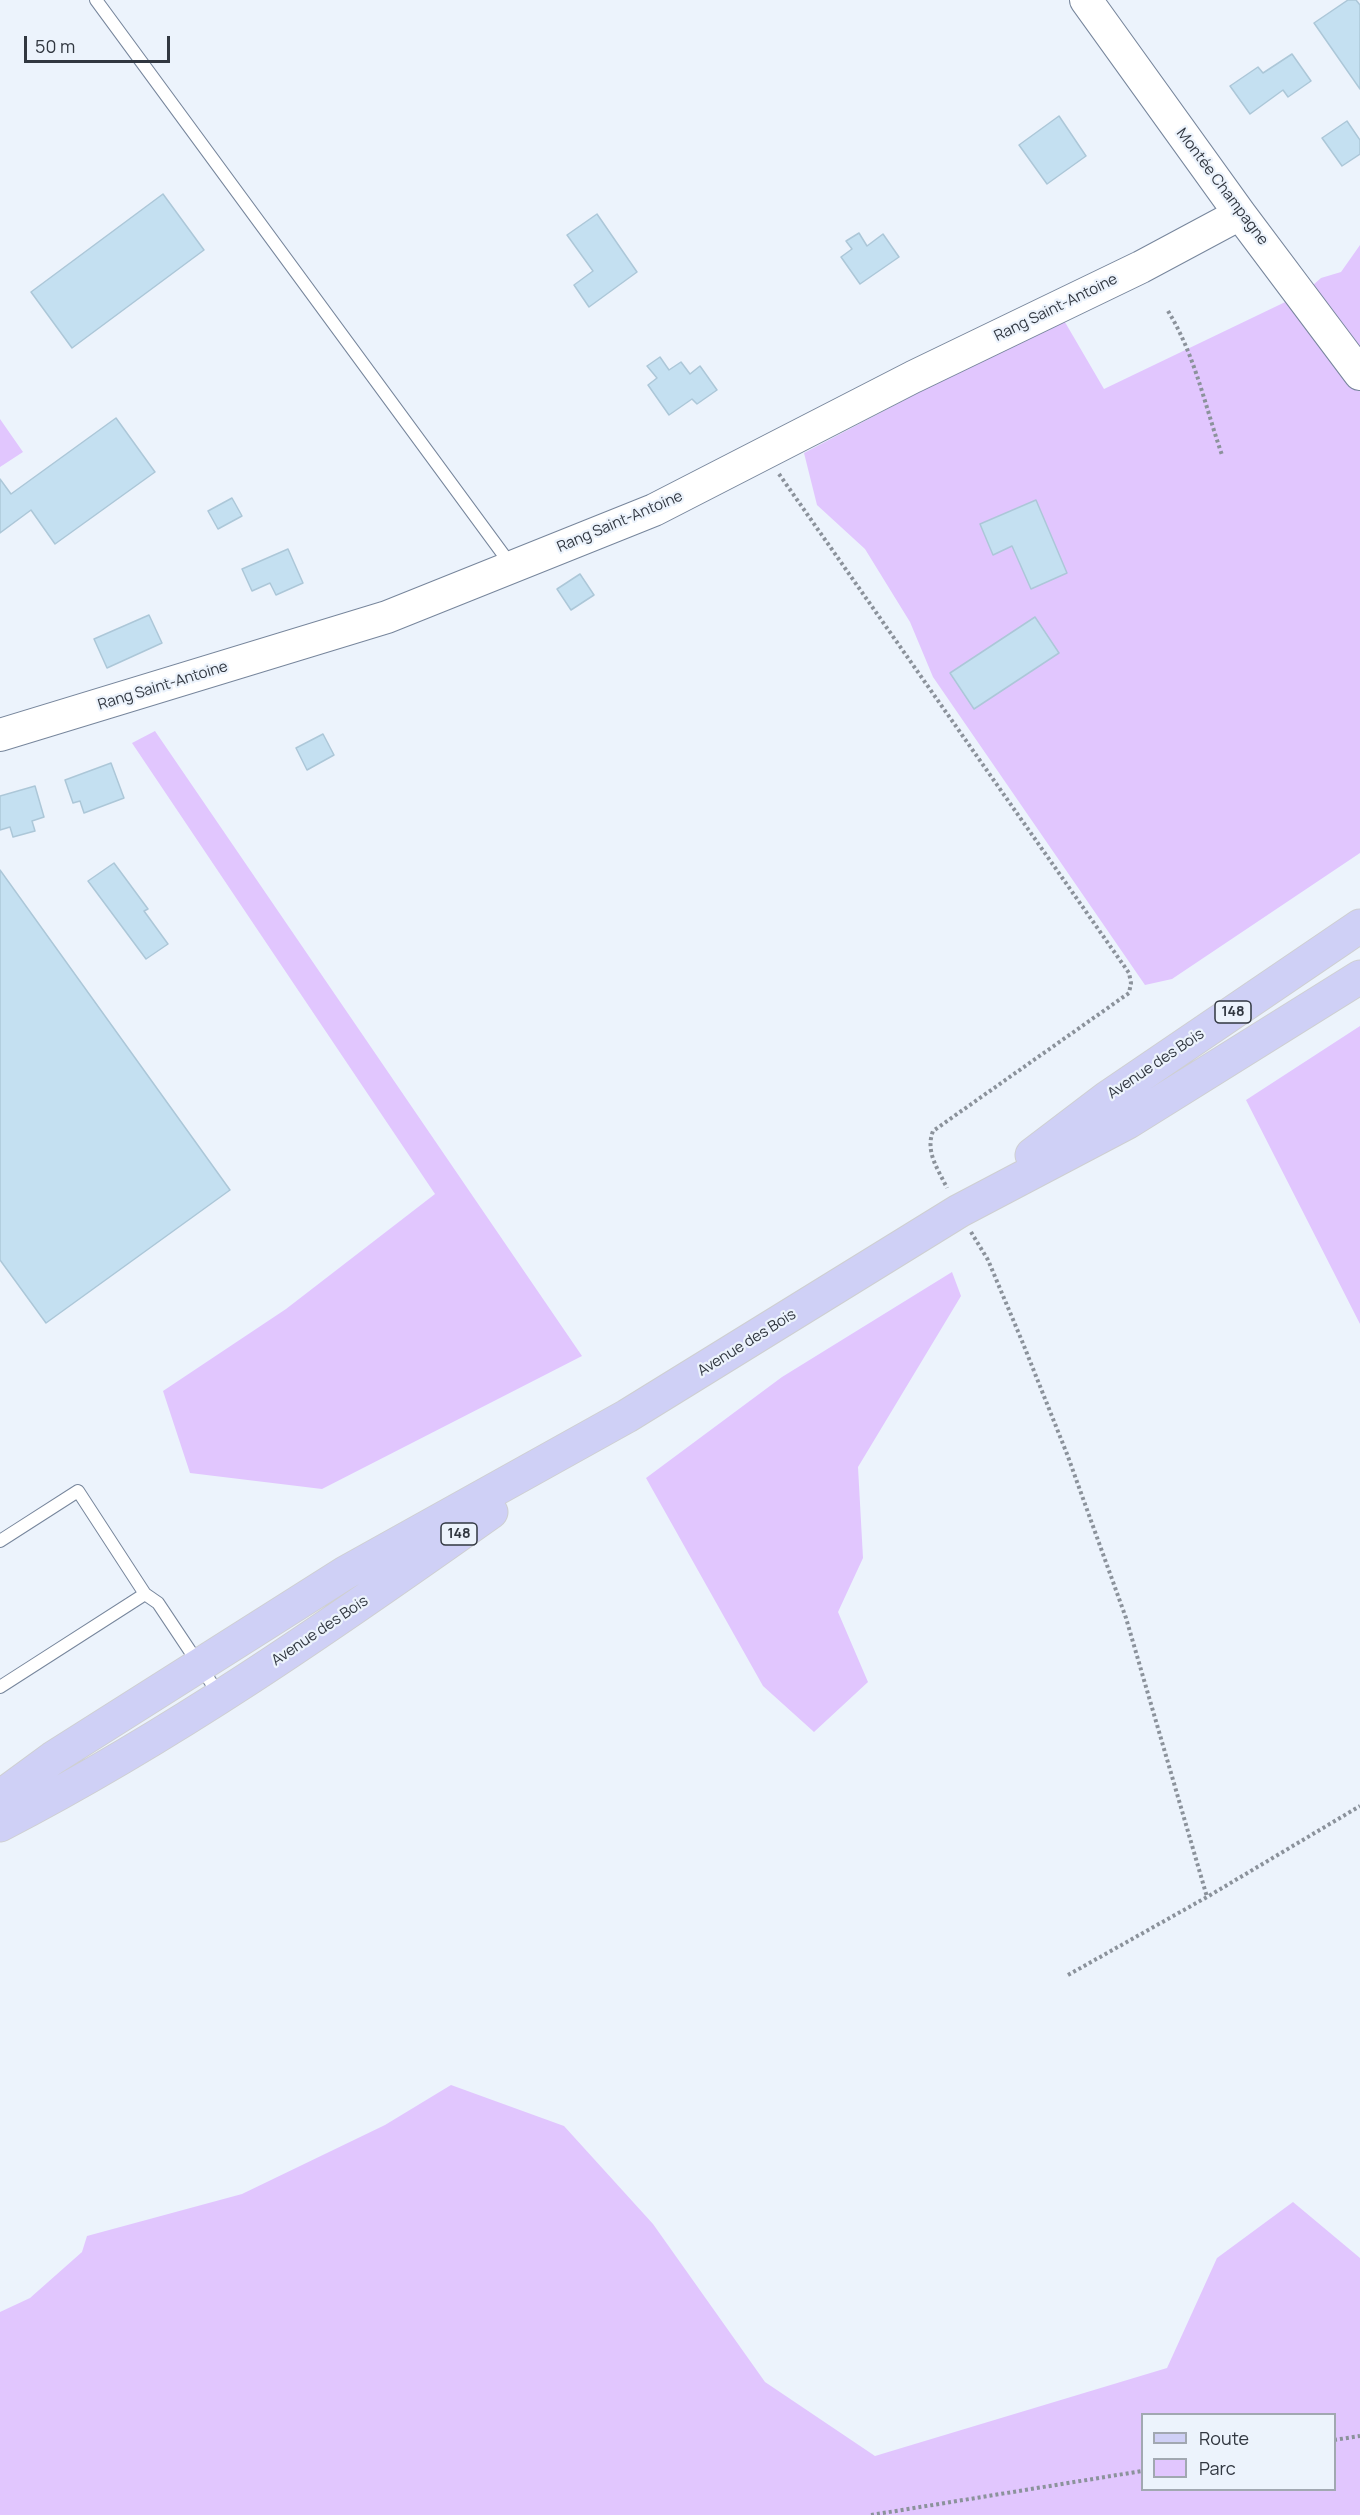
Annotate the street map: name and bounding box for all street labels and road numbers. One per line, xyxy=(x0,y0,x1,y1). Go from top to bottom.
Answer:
street label: Montée Champagne xyxy=(1172,125,1272,249)
street label: Rang Saint-Antoine xyxy=(992,270,1120,346)
street label: Rang Saint-Antoine xyxy=(554,487,686,557)
street label: Rang Saint-Antoine xyxy=(96,658,230,714)
road number: 148 xyxy=(1215,1001,1251,1023)
street label: Avenue des Bois xyxy=(1104,1025,1208,1103)
street label: Avenue des Bois xyxy=(695,1306,799,1380)
road number: 148 xyxy=(441,1523,477,1545)
street label: Avenue des Bois xyxy=(268,1592,372,1670)

